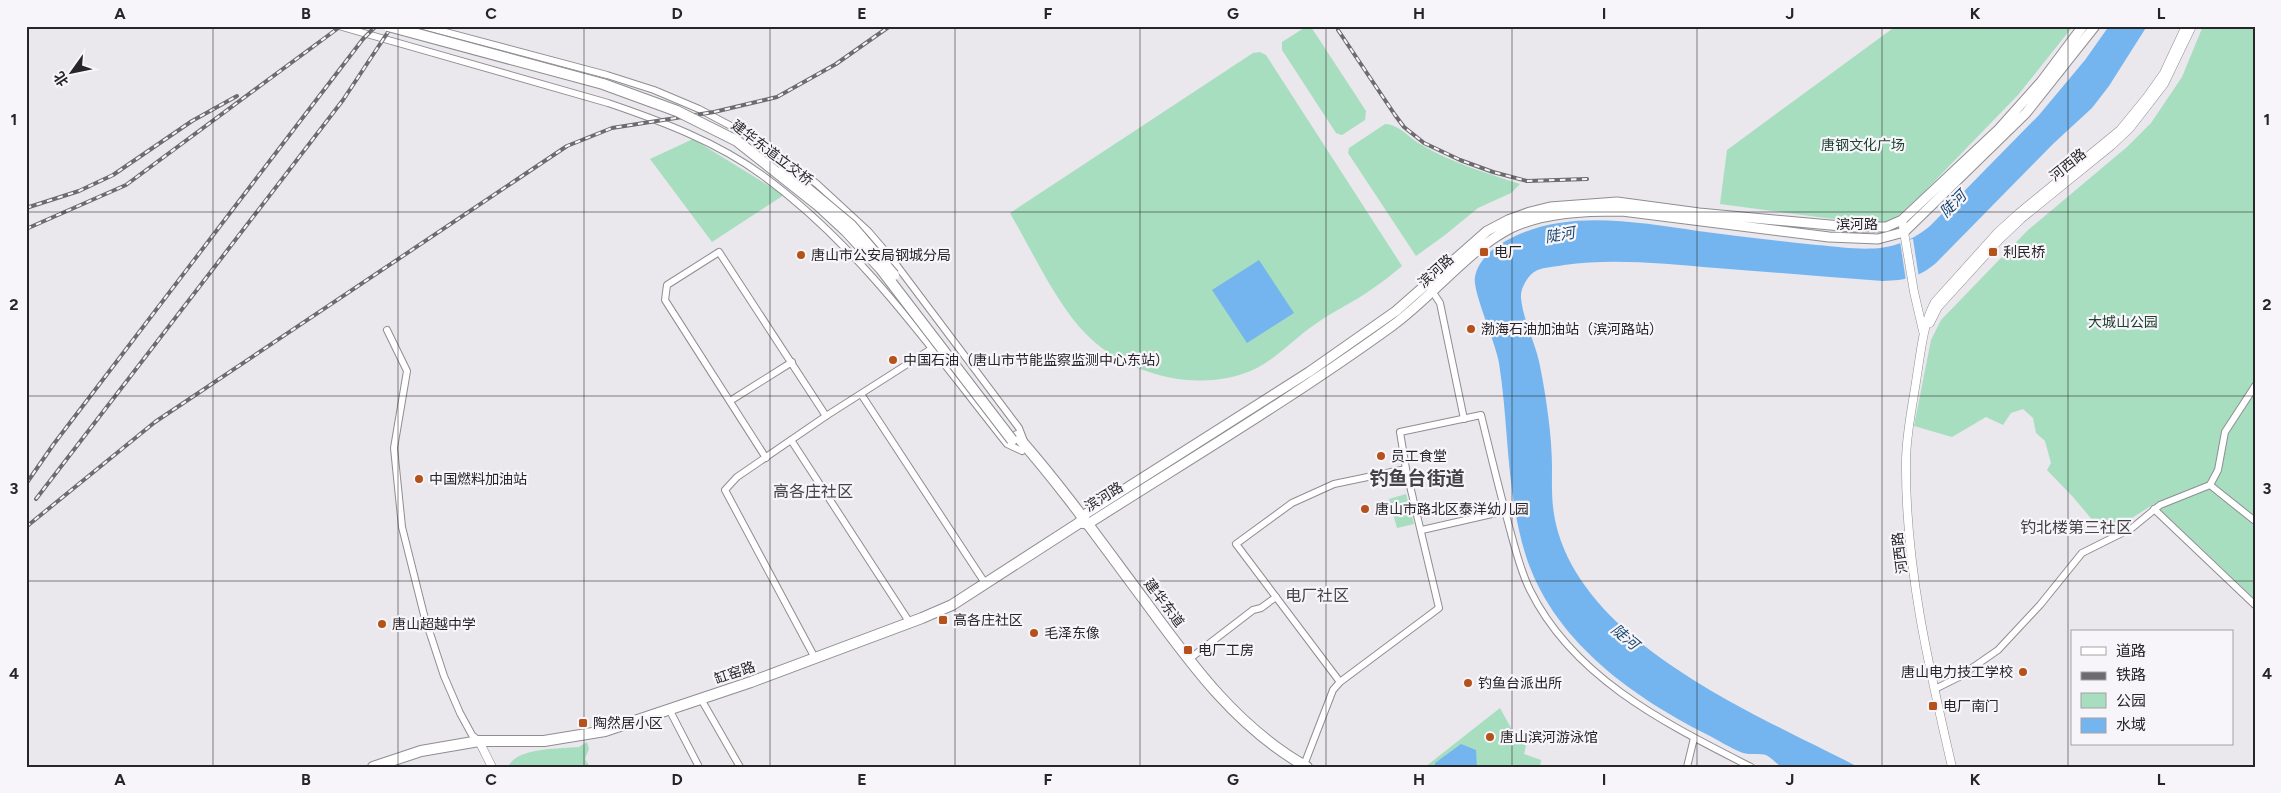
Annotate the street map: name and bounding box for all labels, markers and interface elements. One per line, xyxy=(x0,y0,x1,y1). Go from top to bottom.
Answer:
text: A xyxy=(114,4,126,23)
text: B xyxy=(301,4,311,23)
text: C xyxy=(485,4,497,23)
text: D xyxy=(671,4,683,23)
text: E xyxy=(857,4,867,23)
text: F xyxy=(1044,4,1053,23)
text: G xyxy=(1227,4,1239,23)
text: H xyxy=(1413,4,1425,23)
text: I xyxy=(1602,4,1606,23)
text: J xyxy=(1786,4,1794,23)
text: K xyxy=(1970,4,1981,23)
text: L xyxy=(2157,4,2166,23)
north arrow xyxy=(48,48,98,98)
text: 北 xyxy=(51,68,72,89)
text: 1 xyxy=(11,110,17,129)
text: 1 xyxy=(2264,110,2270,129)
street label: 建华东道立交桥 xyxy=(728,117,816,189)
park label: 唐钢文化广场 xyxy=(1821,137,1905,154)
street label: 河西路 xyxy=(2046,145,2090,185)
water label: 陡河 xyxy=(1936,185,1972,221)
street label: 滨河路 xyxy=(1836,216,1878,233)
water label: 陡河 xyxy=(1544,223,1579,246)
place label: 电厂 xyxy=(1494,244,1522,261)
place label: 利民桥 xyxy=(2003,244,2045,261)
marker: 电厂 xyxy=(1478,246,1490,258)
marker: 利民桥 xyxy=(1987,246,1999,258)
place label: 唐山市公安局钢城分局 xyxy=(811,247,951,264)
marker: 唐山市公安局钢城分局 xyxy=(795,249,807,261)
street label: 滨河路 xyxy=(1415,251,1457,291)
text: 2 xyxy=(9,295,19,314)
text: 2 xyxy=(2262,295,2272,314)
park label: 大城山公园 xyxy=(2088,314,2158,331)
place label: 渤海石油加油站（滨河路站） xyxy=(1481,321,1663,338)
marker: 渤海石油加油站（滨河路站） xyxy=(1465,323,1477,335)
place label: 中国石油（唐山市节能监察监测中心东站） xyxy=(903,352,1169,369)
marker: 中国石油（唐山市节能监察监测中心东站） xyxy=(887,354,899,366)
place label: 员工食堂 xyxy=(1391,448,1447,465)
marker: 员工食堂 xyxy=(1375,450,1387,462)
district label: 钓鱼台街道 xyxy=(1369,467,1465,490)
place label: 中国燃料加油站 xyxy=(429,471,527,488)
marker: 中国燃料加油站 xyxy=(413,473,425,485)
text: 3 xyxy=(10,479,19,498)
street label: 滨河路 xyxy=(1082,479,1126,515)
text: 3 xyxy=(2263,479,2272,498)
district label: 高各庄社区 xyxy=(773,482,853,501)
place label: 唐山市路北区泰洋幼儿园 xyxy=(1375,501,1529,518)
marker: 唐山市路北区泰洋幼儿园 xyxy=(1359,503,1371,515)
district label: 钓北楼第三社区 xyxy=(2020,518,2132,537)
street label: 河西路 xyxy=(1889,531,1911,575)
street label: 建华东道 xyxy=(1140,576,1188,630)
district label: 电厂社区 xyxy=(1285,586,1349,605)
place label: 高各庄社区 xyxy=(953,612,1023,629)
marker: 高各庄社区 xyxy=(937,614,949,626)
place label: 唐山超越中学 xyxy=(392,616,476,633)
marker: 唐山超越中学 xyxy=(376,618,388,630)
water label: 陡河 xyxy=(1608,620,1645,655)
place label: 毛泽东像 xyxy=(1044,625,1100,642)
marker: 毛泽东像 xyxy=(1028,627,1040,639)
legend xyxy=(2071,630,2234,746)
place label: 电厂工房 xyxy=(1198,642,1254,659)
text: 道路 xyxy=(2116,642,2146,660)
marker: 电厂工房 xyxy=(1182,644,1194,656)
street label: 缸窑路 xyxy=(712,658,758,688)
text: 4 xyxy=(9,664,19,683)
place label: 唐山电力技工学校 xyxy=(1901,664,2013,681)
text: 4 xyxy=(2262,664,2272,683)
marker: 唐山电力技工学校 xyxy=(2017,666,2029,678)
text: 铁路 xyxy=(2116,666,2146,684)
place label: 钓鱼台派出所 xyxy=(1478,675,1562,692)
marker: 钓鱼台派出所 xyxy=(1462,677,1474,689)
text: 公园 xyxy=(2116,692,2146,710)
place label: 电厂南门 xyxy=(1943,698,1999,715)
marker: 电厂南门 xyxy=(1927,700,1939,712)
place label: 陶然居小区 xyxy=(593,715,663,732)
text: 水域 xyxy=(2116,716,2146,734)
marker: 陶然居小区 xyxy=(577,717,589,729)
place label: 唐山滨河游泳馆 xyxy=(1500,729,1598,746)
marker: 唐山滨河游泳馆 xyxy=(1484,731,1496,743)
text: A xyxy=(114,770,126,789)
text: B xyxy=(301,770,311,789)
text: C xyxy=(485,770,497,789)
text: D xyxy=(671,770,683,789)
text: E xyxy=(857,770,867,789)
text: F xyxy=(1044,770,1053,789)
text: G xyxy=(1227,770,1239,789)
text: H xyxy=(1413,770,1425,789)
text: I xyxy=(1602,770,1606,789)
text: J xyxy=(1786,770,1794,789)
text: K xyxy=(1970,770,1981,789)
text: L xyxy=(2157,770,2166,789)

